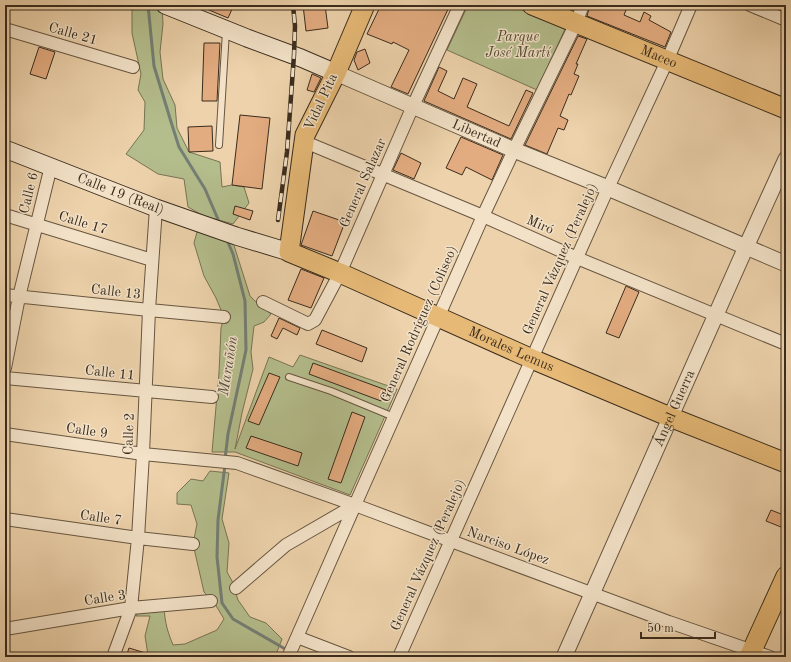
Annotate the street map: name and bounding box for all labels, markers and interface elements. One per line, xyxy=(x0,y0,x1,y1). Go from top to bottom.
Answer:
street label: Calle 21 xyxy=(47,20,99,48)
park label: Parque José Martí xyxy=(486,30,552,60)
street label: Maceo xyxy=(638,43,679,71)
street label: Vidal Pita xyxy=(302,71,340,133)
street label: Libertad xyxy=(450,117,503,150)
street label: General Salazar xyxy=(337,136,389,230)
street label: Calle 6 xyxy=(17,171,41,215)
street label: Calle 19 (Real) xyxy=(75,171,166,217)
street label: General Vázquez (Peralejo) xyxy=(520,181,600,337)
street label: Calle 17 xyxy=(57,209,109,237)
street label: Miró xyxy=(524,213,556,237)
street label: General Rodríguez (Coliseo) xyxy=(378,244,460,404)
street label: Calle 13 xyxy=(90,282,142,302)
street label: Morales Lemus xyxy=(466,324,556,374)
water label: Marañón xyxy=(217,335,241,398)
street label: Calle 11 xyxy=(84,363,136,383)
street label: Ángel Guerra xyxy=(648,368,698,449)
street label: Calle 2 xyxy=(121,413,137,455)
street label: Calle 9 xyxy=(65,421,109,441)
street label: General Vázquez (Peralejo) xyxy=(388,477,468,633)
street label: Calle 7 xyxy=(79,508,123,528)
street label: Narciso López xyxy=(465,525,551,567)
street label: Calle 3 xyxy=(83,588,127,608)
scale bar xyxy=(641,614,715,640)
text: 50 m xyxy=(647,622,674,635)

